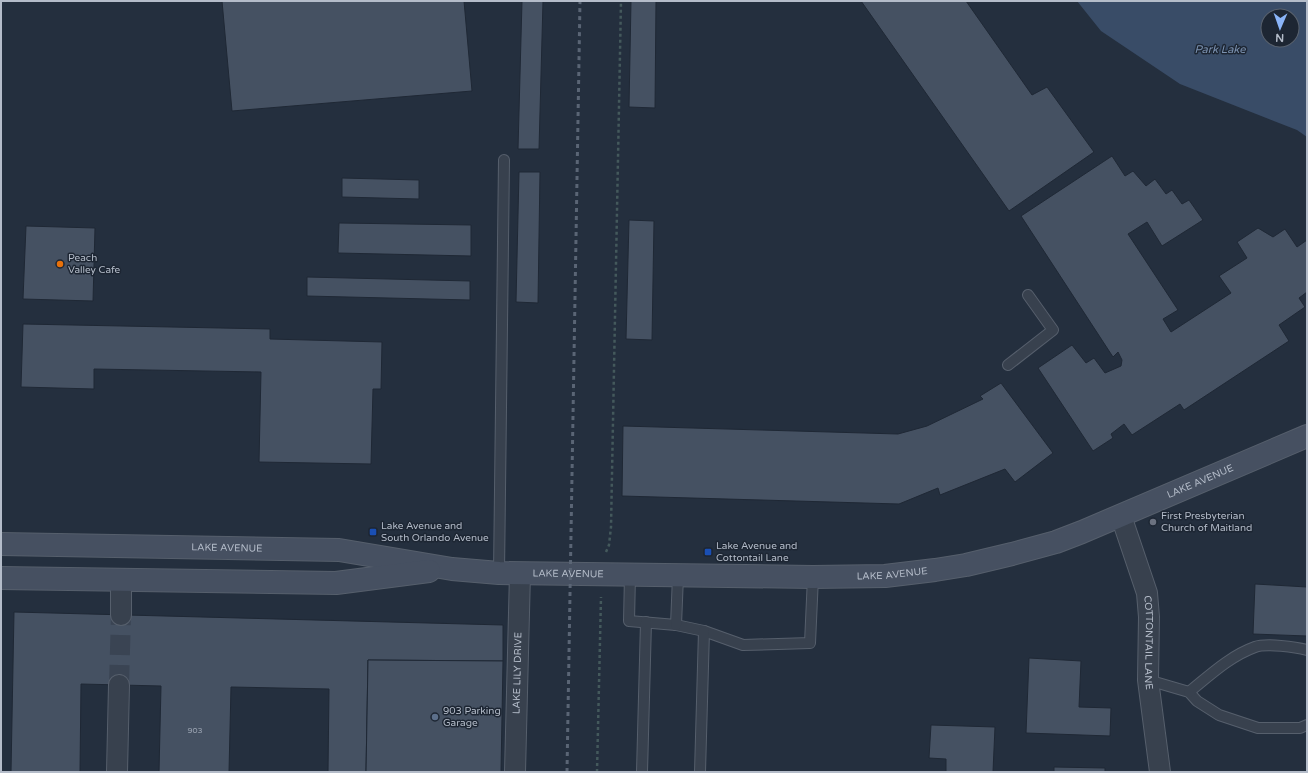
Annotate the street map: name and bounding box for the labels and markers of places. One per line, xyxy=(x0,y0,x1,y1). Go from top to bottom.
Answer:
place label: Peach Valley Cafe xyxy=(68,252,121,276)
marker: Peach Valley Cafe xyxy=(55,259,65,269)
place label: First Presbyterian Church of Maitland xyxy=(1161,510,1252,534)
marker: First Presbyterian Church of Maitland xyxy=(1148,517,1158,527)
place label: Lake Avenue and South Orlando Avenue xyxy=(381,520,489,544)
marker: Lake Avenue and South Orlando Avenue xyxy=(368,527,378,537)
place label: Lake Avenue and Cottontail Lane xyxy=(716,540,797,564)
marker: Lake Avenue and Cottontail Lane xyxy=(703,547,713,557)
place label: 903 Parking Garage xyxy=(443,705,501,729)
marker: 903 Parking Garage xyxy=(430,712,440,722)

